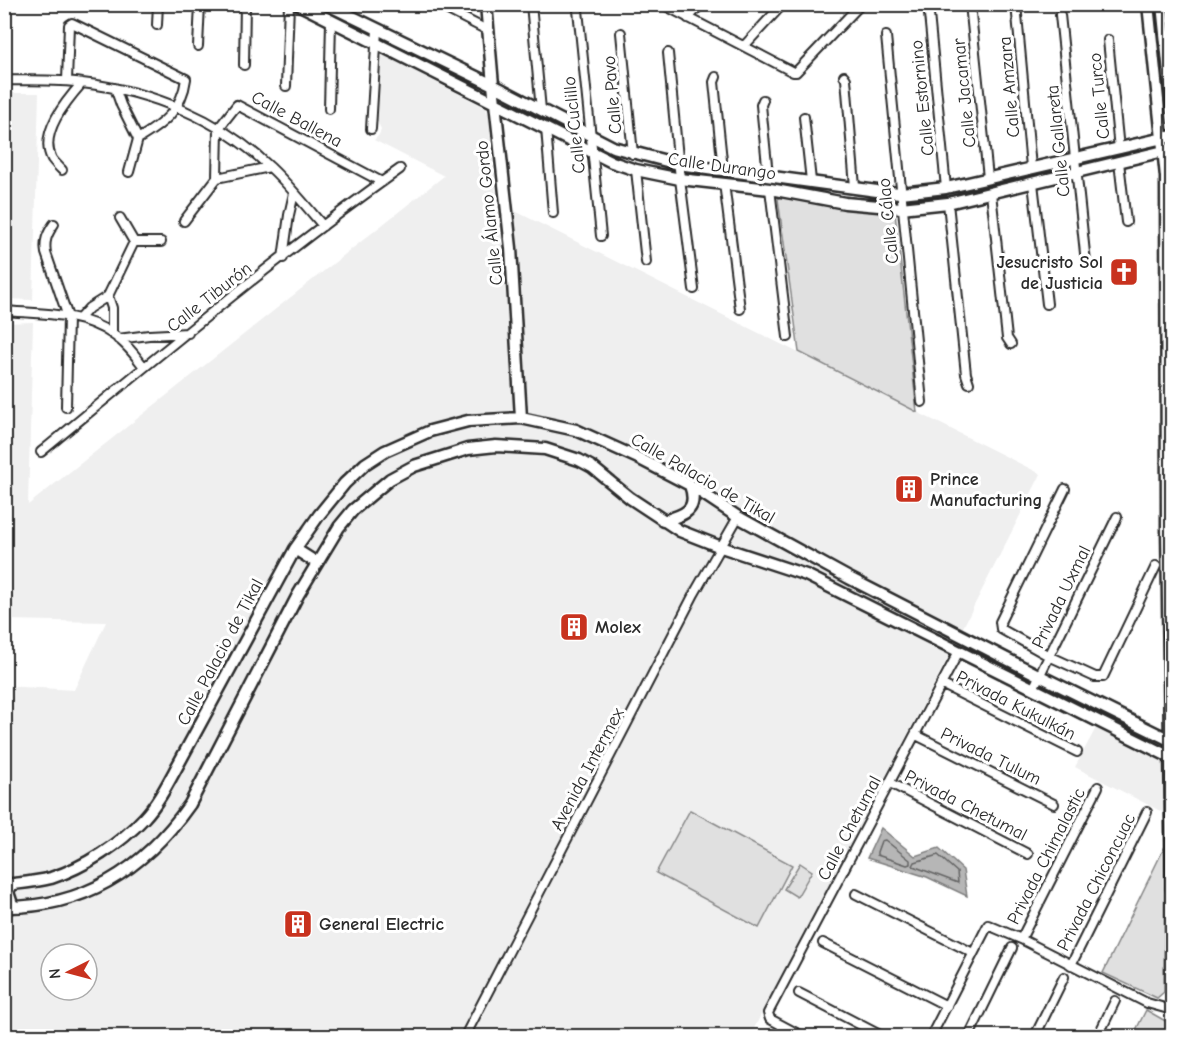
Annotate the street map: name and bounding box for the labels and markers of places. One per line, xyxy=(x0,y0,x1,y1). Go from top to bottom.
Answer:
place label: Jesucristo Sol de Justicia xyxy=(996,252,1103,294)
church icon: Jesucristo Sol de Justicia xyxy=(1108,256,1140,288)
place label: Prince Manufacturing xyxy=(930,469,1042,511)
building icon: Prince Manufacturing xyxy=(893,473,925,505)
building icon: Molex xyxy=(558,611,590,643)
place label: Molex xyxy=(595,617,641,638)
building icon: General Electric xyxy=(282,908,314,940)
place label: General Electric xyxy=(319,914,444,935)

